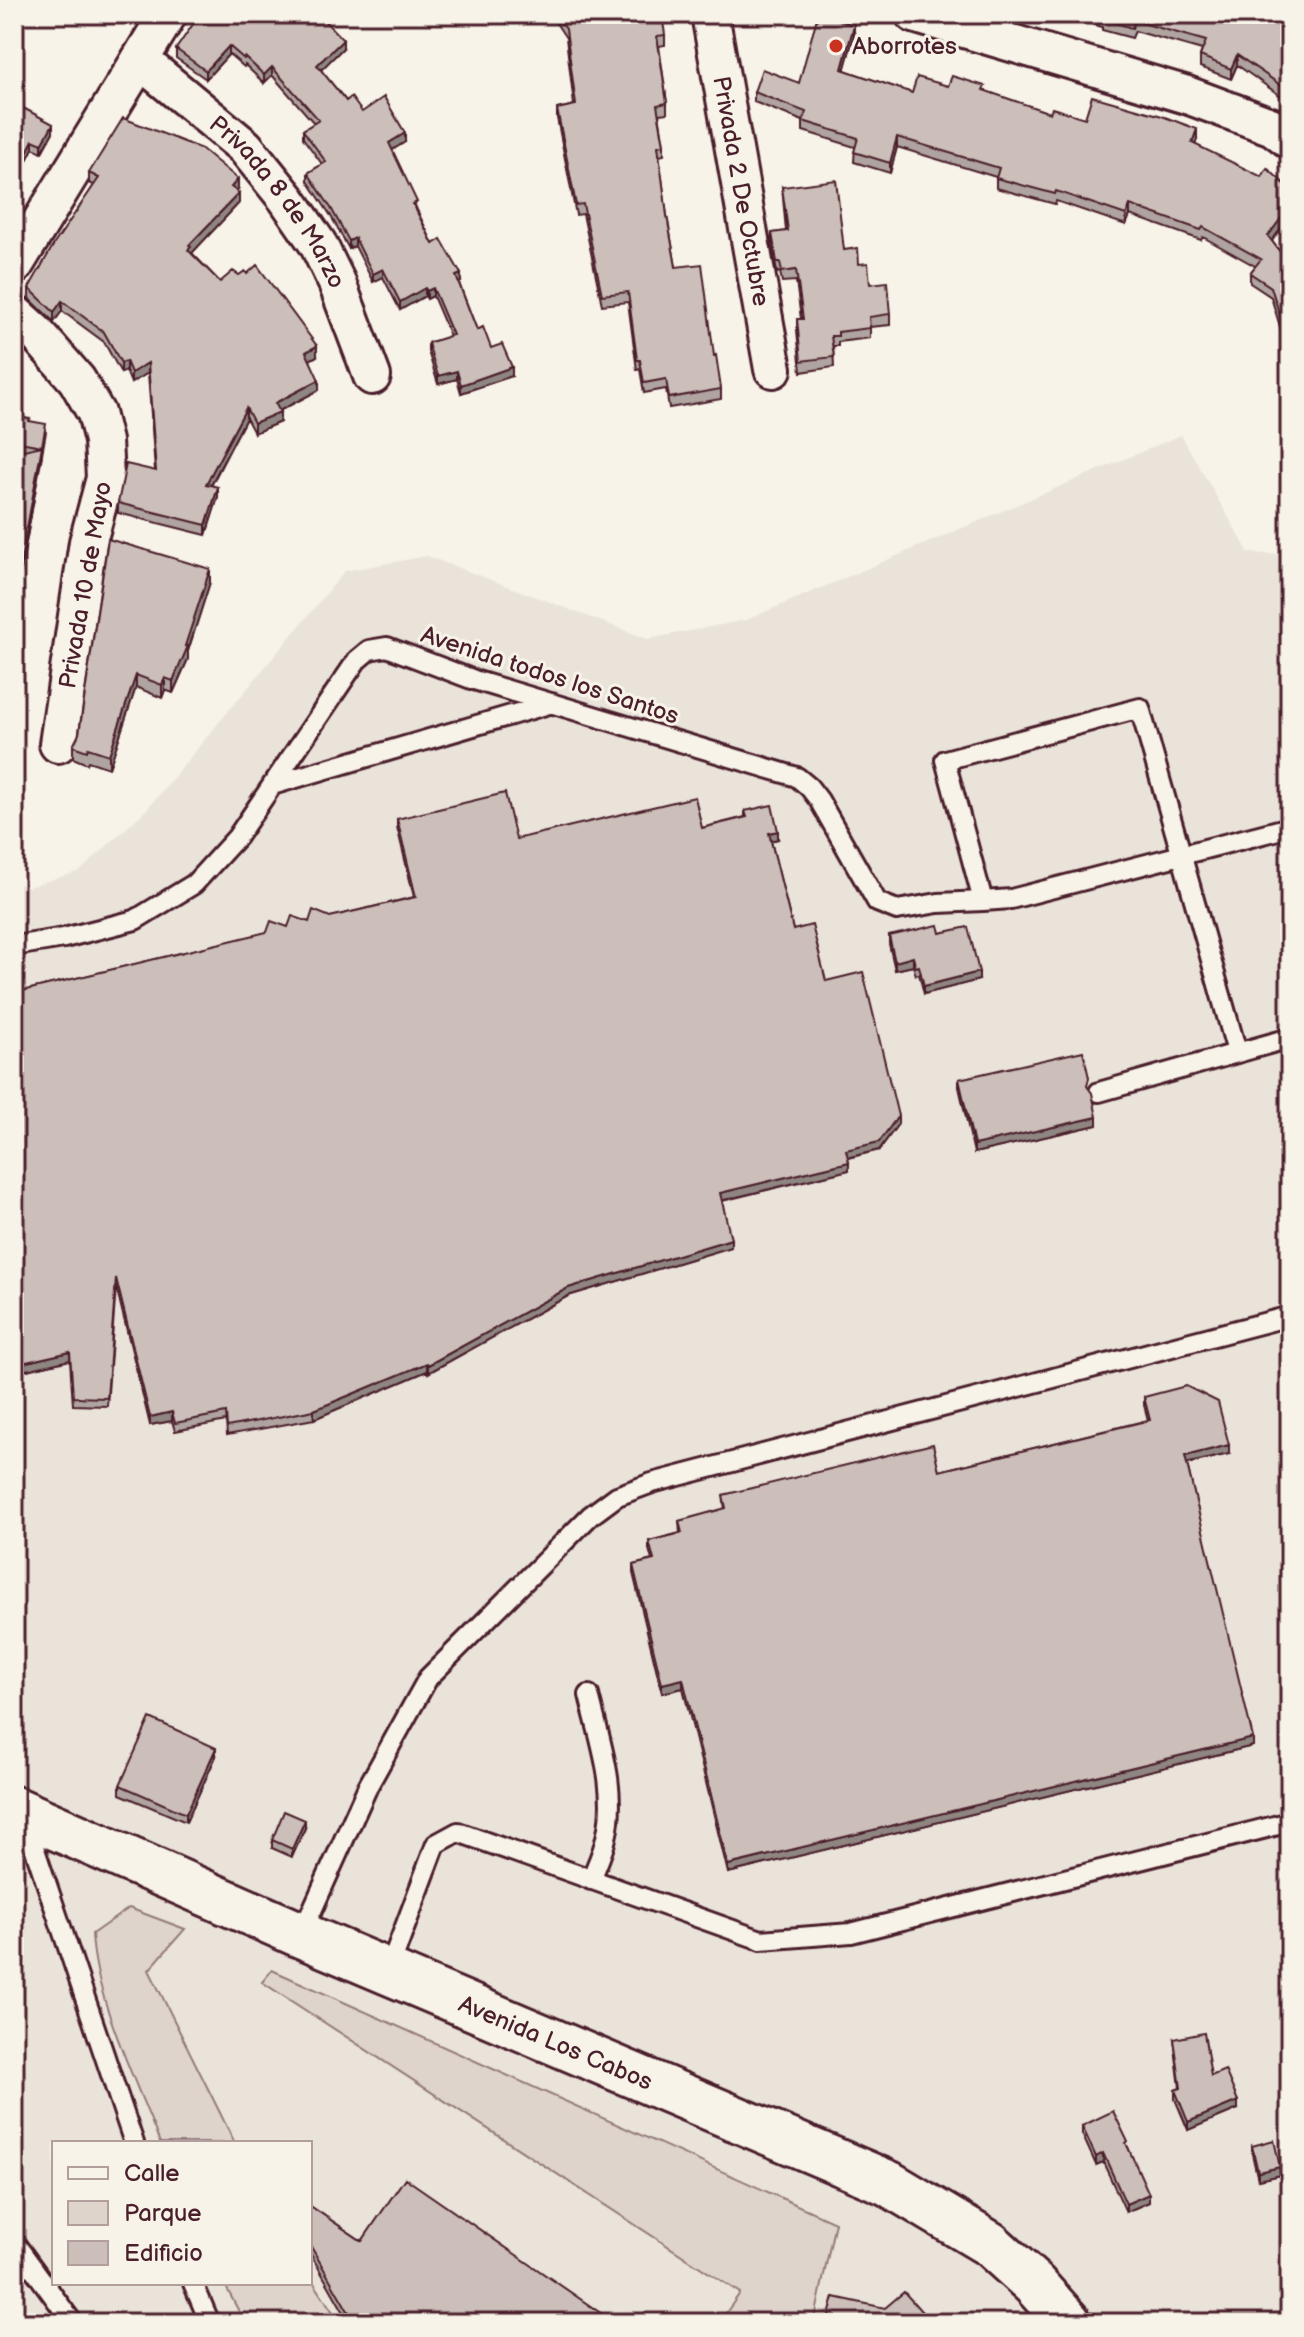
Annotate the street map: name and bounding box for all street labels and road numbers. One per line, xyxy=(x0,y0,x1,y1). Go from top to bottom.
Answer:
street label: Privada 2 De Octubre xyxy=(706,74,776,309)
street label: Privada 8 de Marzo xyxy=(203,110,351,293)
street label: Privada 10 de Mayo xyxy=(53,479,118,691)
street label: Avenida todos los Santos xyxy=(417,620,682,731)
street label: Avenida Los Cabos xyxy=(454,1989,657,2097)

